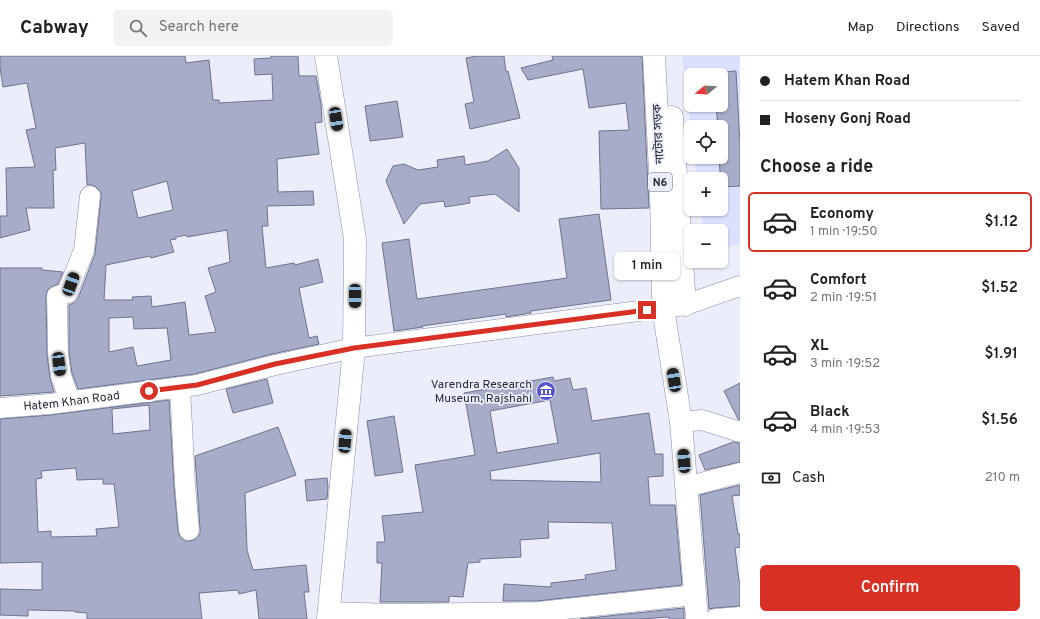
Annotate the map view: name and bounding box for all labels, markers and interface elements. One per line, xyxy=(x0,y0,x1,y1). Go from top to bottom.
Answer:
search box xyxy=(113,10,393,46)
text: Cabway xyxy=(20,16,89,40)
icon: search xyxy=(127,17,149,39)
text: Search here xyxy=(159,18,239,37)
text: Map xyxy=(848,19,874,36)
text: Directions xyxy=(896,19,960,36)
text: Saved xyxy=(982,19,1020,36)
north arrow xyxy=(684,68,728,112)
map controls xyxy=(684,68,728,268)
text: Hatem Khan Road xyxy=(784,72,910,91)
street label: নাটোর সড়ক xyxy=(648,103,669,165)
car xyxy=(328,106,344,132)
text: Hoseny Gonj Road xyxy=(784,110,911,129)
button: locate xyxy=(684,120,728,164)
text: Choose a ride xyxy=(760,156,873,179)
button: + xyxy=(684,172,728,216)
road number: N6 xyxy=(648,173,672,191)
icon: car xyxy=(762,204,798,240)
text: Economy xyxy=(810,205,874,224)
text: $1.12 xyxy=(985,213,1018,232)
button: − xyxy=(684,224,728,268)
text: 1 min · 19:50 xyxy=(810,224,878,240)
callout: 1 min xyxy=(614,252,680,280)
text: 1 min xyxy=(632,258,662,274)
icon: car xyxy=(762,270,798,306)
car xyxy=(61,271,81,297)
text: Comfort xyxy=(810,271,867,290)
text: $1.52 xyxy=(981,279,1018,298)
car xyxy=(349,284,361,308)
text: 2 min · 19:51 xyxy=(810,290,877,306)
route end xyxy=(638,301,656,319)
icon: car xyxy=(762,336,798,372)
text: XL xyxy=(810,337,828,356)
text: $1.91 xyxy=(985,345,1018,364)
car xyxy=(52,351,66,377)
text: 3 min · 19:52 xyxy=(810,356,880,372)
car xyxy=(666,367,682,393)
place label: Varendra Research Museum, Rajshahi xyxy=(431,377,532,407)
museum icon: Varendra Research Museum, Rajshahi xyxy=(535,380,557,402)
route start xyxy=(140,382,158,400)
street label: Hatem Khan Road xyxy=(23,388,121,415)
icon: car xyxy=(762,402,798,438)
text: Black xyxy=(810,403,850,422)
text: $1.56 xyxy=(981,411,1018,430)
text: 4 min · 19:53 xyxy=(810,422,880,438)
car xyxy=(338,429,352,453)
car xyxy=(677,449,691,473)
icon: cash xyxy=(760,467,782,489)
text: Cash xyxy=(792,469,825,488)
text: 210 m xyxy=(985,470,1020,486)
button: Confirm xyxy=(760,565,1020,611)

